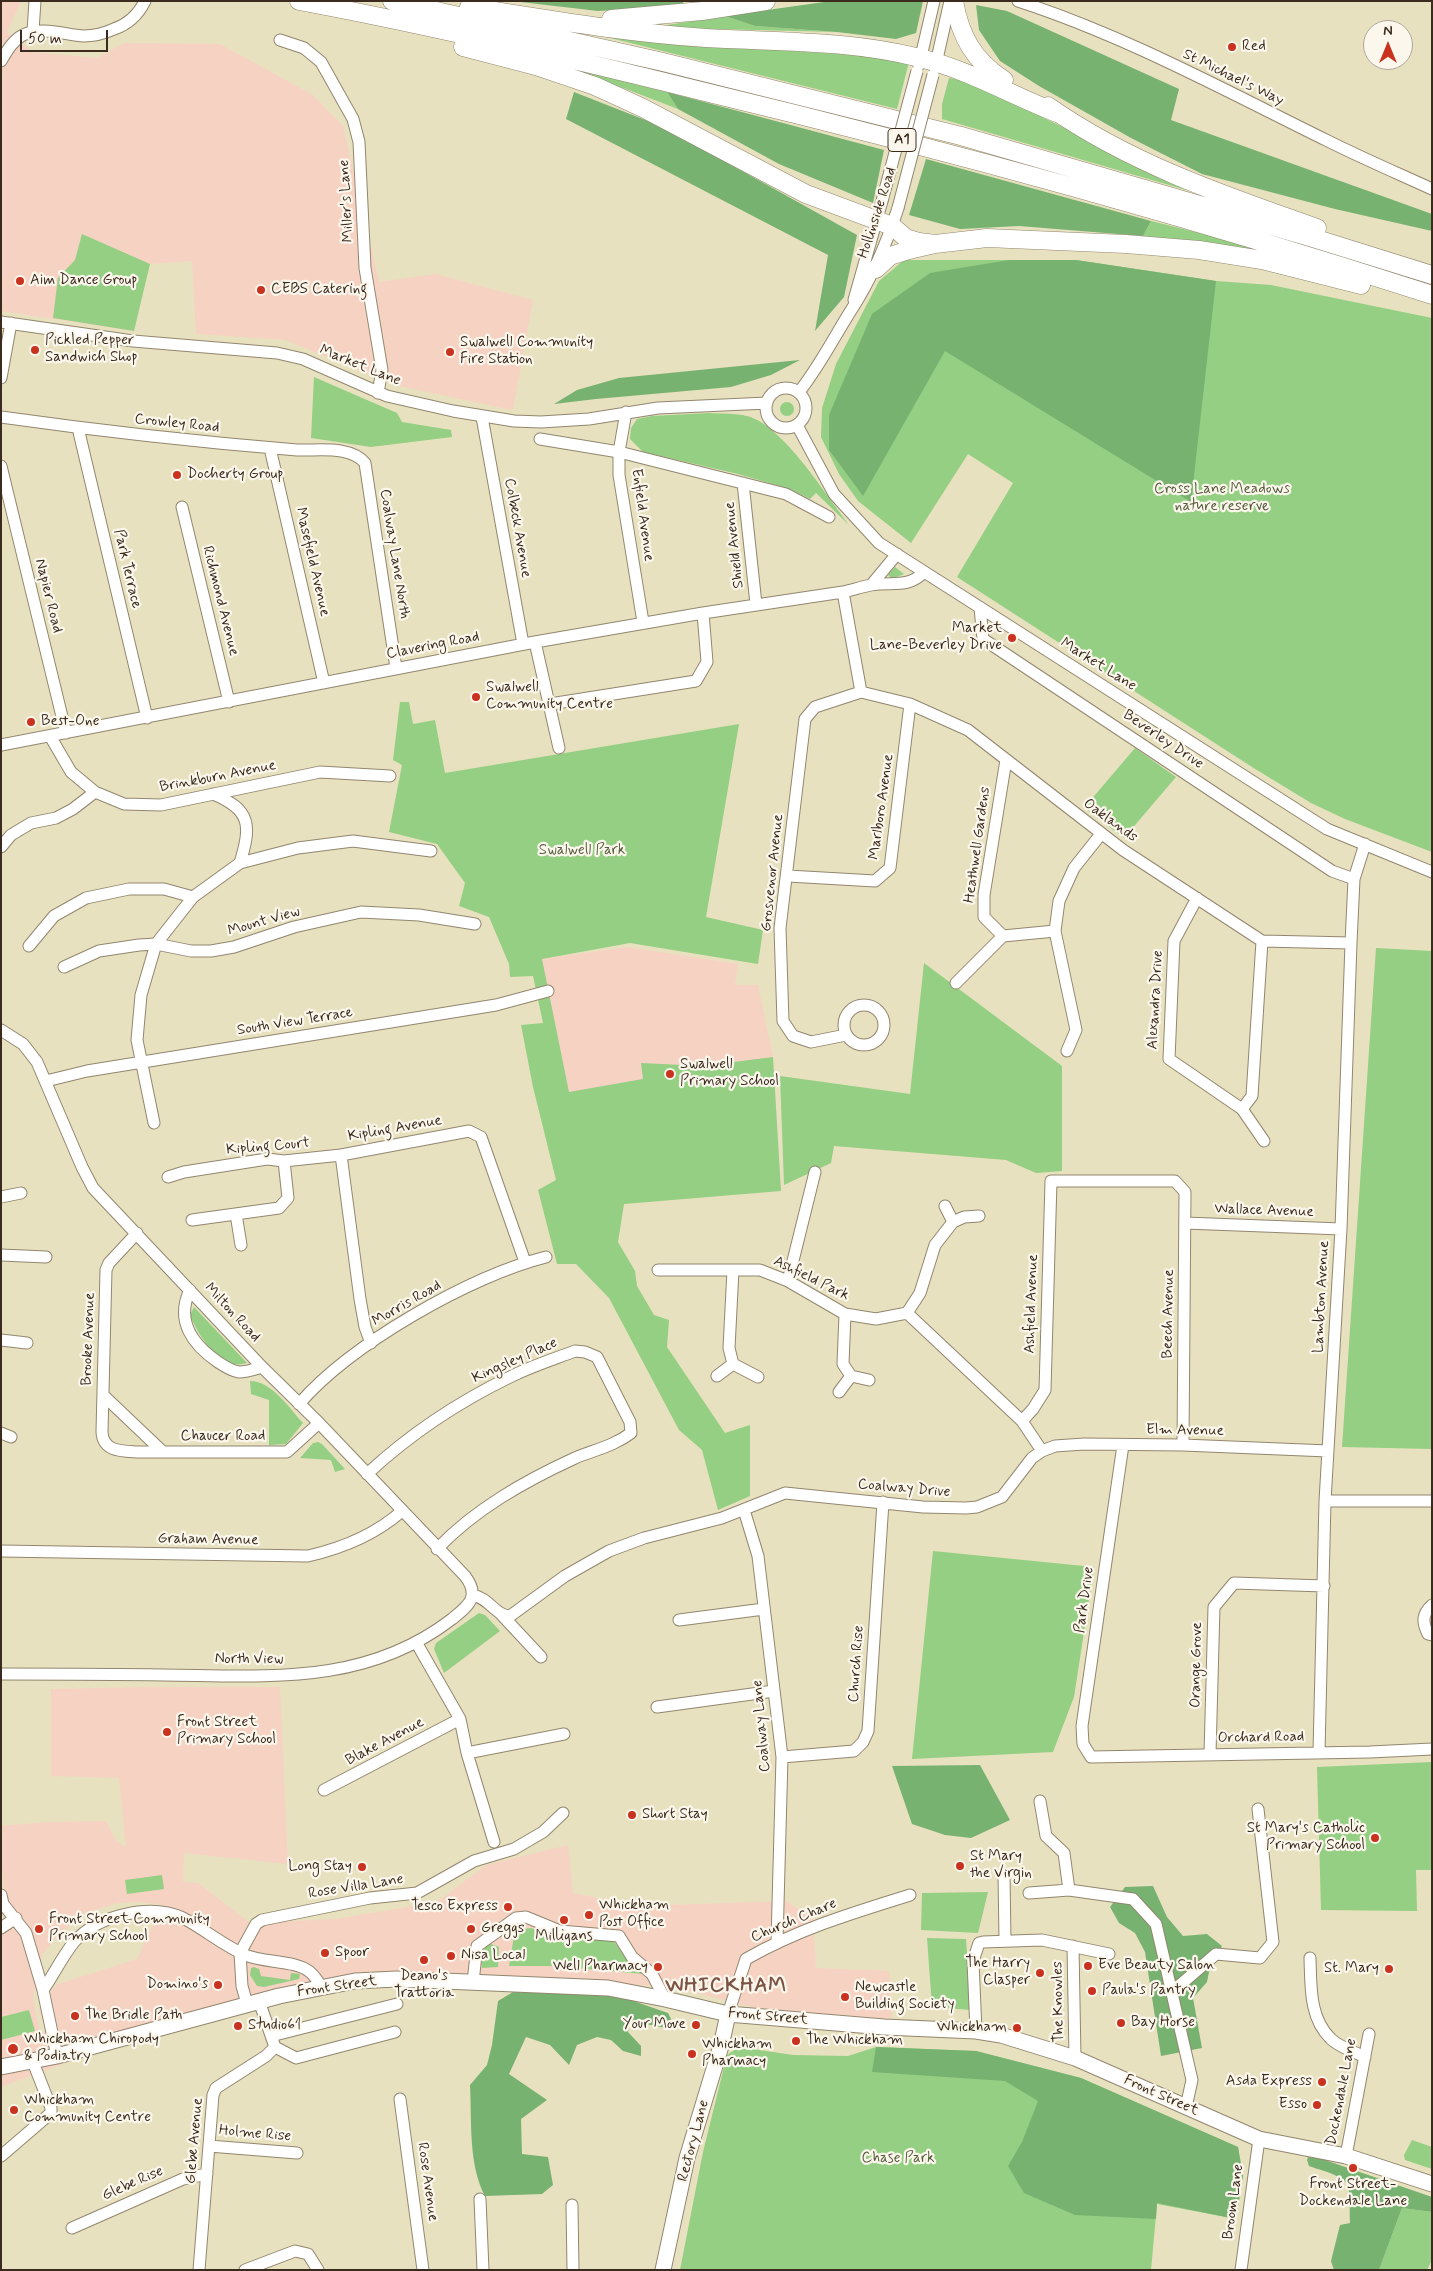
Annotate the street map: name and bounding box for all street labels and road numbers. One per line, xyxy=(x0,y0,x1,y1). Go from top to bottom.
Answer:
street label: St Michael's Way xyxy=(1179,46,1287,110)
road number: A1 xyxy=(888,128,916,152)
street label: Miller's Lane xyxy=(336,159,358,243)
street label: Hollinside Road xyxy=(855,165,901,261)
street label: Market Lane xyxy=(317,341,403,391)
street label: Crowley Road xyxy=(134,411,220,437)
street label: Enfield Avenue xyxy=(627,467,657,563)
street label: Colbeck Avenue xyxy=(499,477,535,579)
street label: Coalway Lane North xyxy=(375,488,413,620)
street label: Shield Avenue xyxy=(721,501,749,589)
street label: Masefield Avenue xyxy=(291,506,333,618)
street label: Park Terrace xyxy=(109,528,145,610)
street label: Richmond Avenue xyxy=(198,544,242,658)
street label: Napier Road xyxy=(30,557,66,635)
street label: Clavering Road xyxy=(385,628,481,664)
street label: Market Lane xyxy=(1057,634,1139,696)
street label: Beverley Drive xyxy=(1119,706,1207,774)
street label: Marlboro Avenue xyxy=(866,753,898,861)
street label: Brinkburn Avenue xyxy=(158,757,278,797)
street label: Heathwell Gardens xyxy=(961,786,995,904)
street label: Oaklands xyxy=(1079,795,1141,847)
street label: Grosvenor Avenue xyxy=(758,813,788,933)
street label: Mount View xyxy=(226,903,302,941)
street label: Alexandra Drive xyxy=(1144,950,1168,1050)
street label: South View Terrace xyxy=(236,1004,354,1040)
street label: Kipling Avenue xyxy=(347,1112,443,1146)
street label: Kipling Court xyxy=(225,1134,311,1160)
street label: Wallace Avenue xyxy=(1214,1200,1314,1222)
street label: Lambton Avenue xyxy=(1310,1240,1334,1354)
street label: Ashfield Park xyxy=(770,1253,852,1305)
street label: Ashfield Avenue xyxy=(1021,1254,1043,1354)
street label: Beech Avenue xyxy=(1159,1269,1179,1359)
street label: Morris Road xyxy=(369,1277,445,1331)
street label: Milton Road xyxy=(200,1280,264,1346)
street label: Brooke Avenue xyxy=(78,1292,100,1386)
street label: Kingsley Place xyxy=(470,1334,560,1388)
street label: Elm Avenue xyxy=(1146,1421,1224,1441)
street label: Chaucer Road xyxy=(181,1428,265,1446)
street label: Coalway Drive xyxy=(857,1476,951,1502)
street label: Graham Avenue xyxy=(157,1530,259,1550)
street label: Park Drive xyxy=(1071,1566,1099,1634)
street label: Orange Grove xyxy=(1187,1622,1207,1708)
street label: Church Rise xyxy=(845,1625,869,1703)
street label: North View xyxy=(215,1651,283,1669)
street label: Coalway Lane xyxy=(749,1679,775,1773)
street label: Blake Avenue xyxy=(343,1714,427,1770)
street label: Orchard Road xyxy=(1218,1728,1304,1748)
street label: Rose Villa Lane xyxy=(307,1871,405,1903)
street label: Church Chare xyxy=(748,1895,840,1947)
street label: The Knowles xyxy=(1049,1961,1069,2043)
street label: Front Street xyxy=(296,1973,378,2001)
street label: Front Street xyxy=(727,2005,809,2029)
street label: Dockendale Lane xyxy=(1323,2037,1361,2147)
street label: Front Street xyxy=(1121,2071,1201,2121)
street label: Glebe Avenue xyxy=(182,2097,208,2185)
street label: Rectory Lane xyxy=(674,2098,714,2184)
street label: Holme Rise xyxy=(218,2122,292,2146)
street label: Rose Avenue xyxy=(413,2141,441,2223)
street label: Glebe Rise xyxy=(100,2163,166,2205)
street label: Broom Lane xyxy=(1220,2163,1248,2241)

